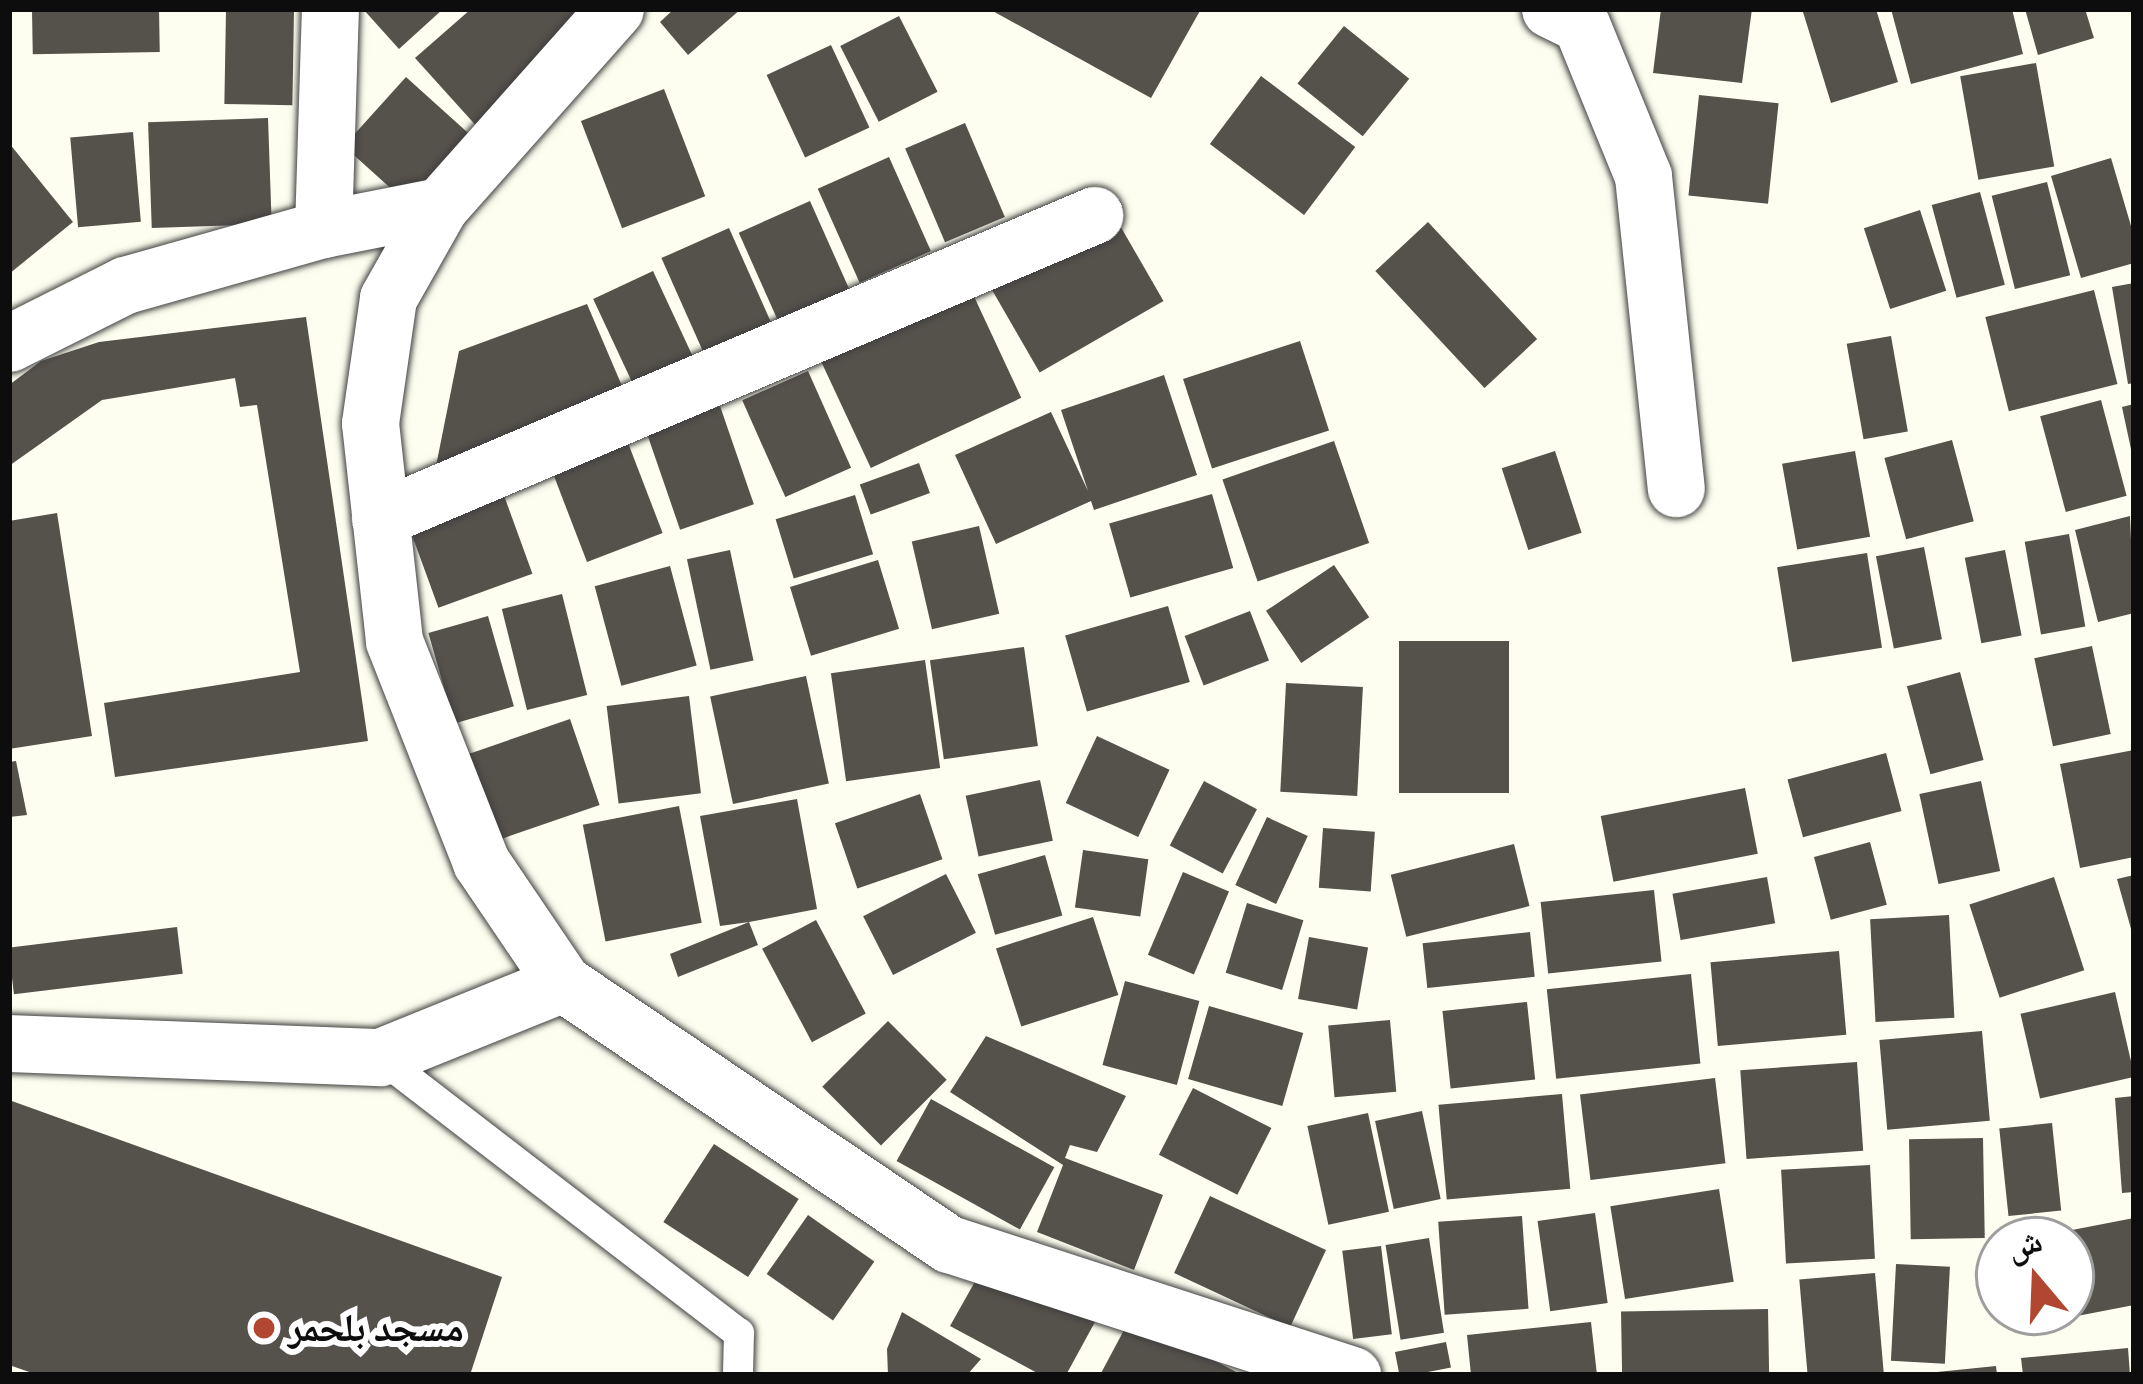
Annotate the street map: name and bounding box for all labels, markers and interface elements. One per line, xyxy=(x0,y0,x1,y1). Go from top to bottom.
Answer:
north arrow xyxy=(1975,1216,2095,1336)
text: ش xyxy=(2000,1217,2048,1271)
place label: مسجد بلحمر xyxy=(288,1305,464,1351)
marker: مسجد بلحمر xyxy=(251,1315,277,1341)

